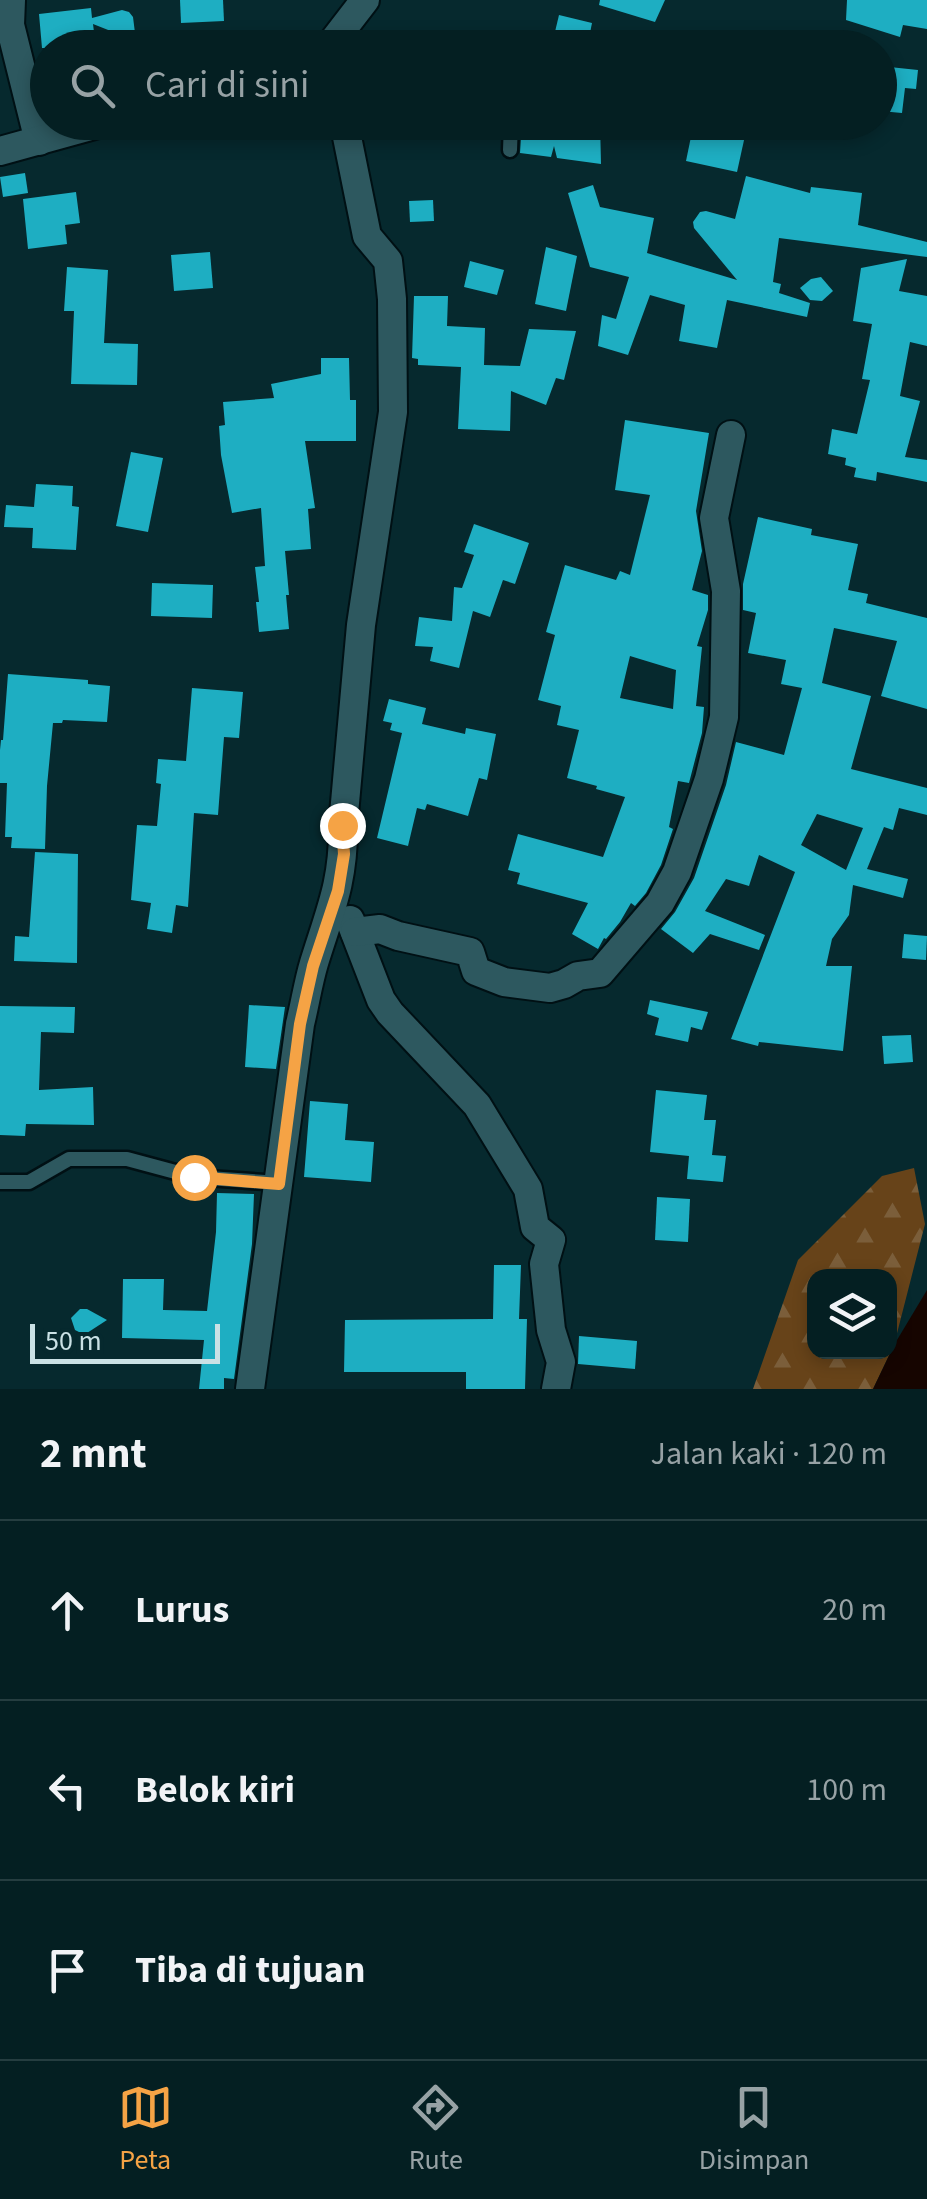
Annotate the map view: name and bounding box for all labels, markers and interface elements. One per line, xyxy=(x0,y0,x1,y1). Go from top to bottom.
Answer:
search box xyxy=(30,30,897,140)
icon: search xyxy=(65,58,120,113)
text: Cari di sini xyxy=(145,58,309,112)
route end xyxy=(320,803,366,849)
route start xyxy=(172,1155,218,1201)
map controls xyxy=(807,1269,897,1359)
button: layers xyxy=(807,1269,897,1359)
scale bar xyxy=(30,1319,220,1364)
text: 50 m xyxy=(45,1321,102,1361)
text: 2 mnt xyxy=(40,1424,147,1484)
text: Jalan kaki · 120 m xyxy=(651,1431,887,1477)
icon: ahead xyxy=(40,1583,95,1638)
text: Lurus xyxy=(135,1583,229,1637)
text: 20 m xyxy=(822,1587,887,1633)
icon: left xyxy=(40,1763,95,1818)
text: Belok kiri xyxy=(135,1763,295,1817)
text: 100 m xyxy=(806,1767,887,1813)
icon: arrive xyxy=(40,1943,95,1998)
text: Tiba di tujuan xyxy=(135,1943,366,1997)
tab: Peta xyxy=(118,2080,173,2180)
tab: Rute xyxy=(408,2080,463,2180)
tab: Disimpan xyxy=(699,2080,809,2180)

